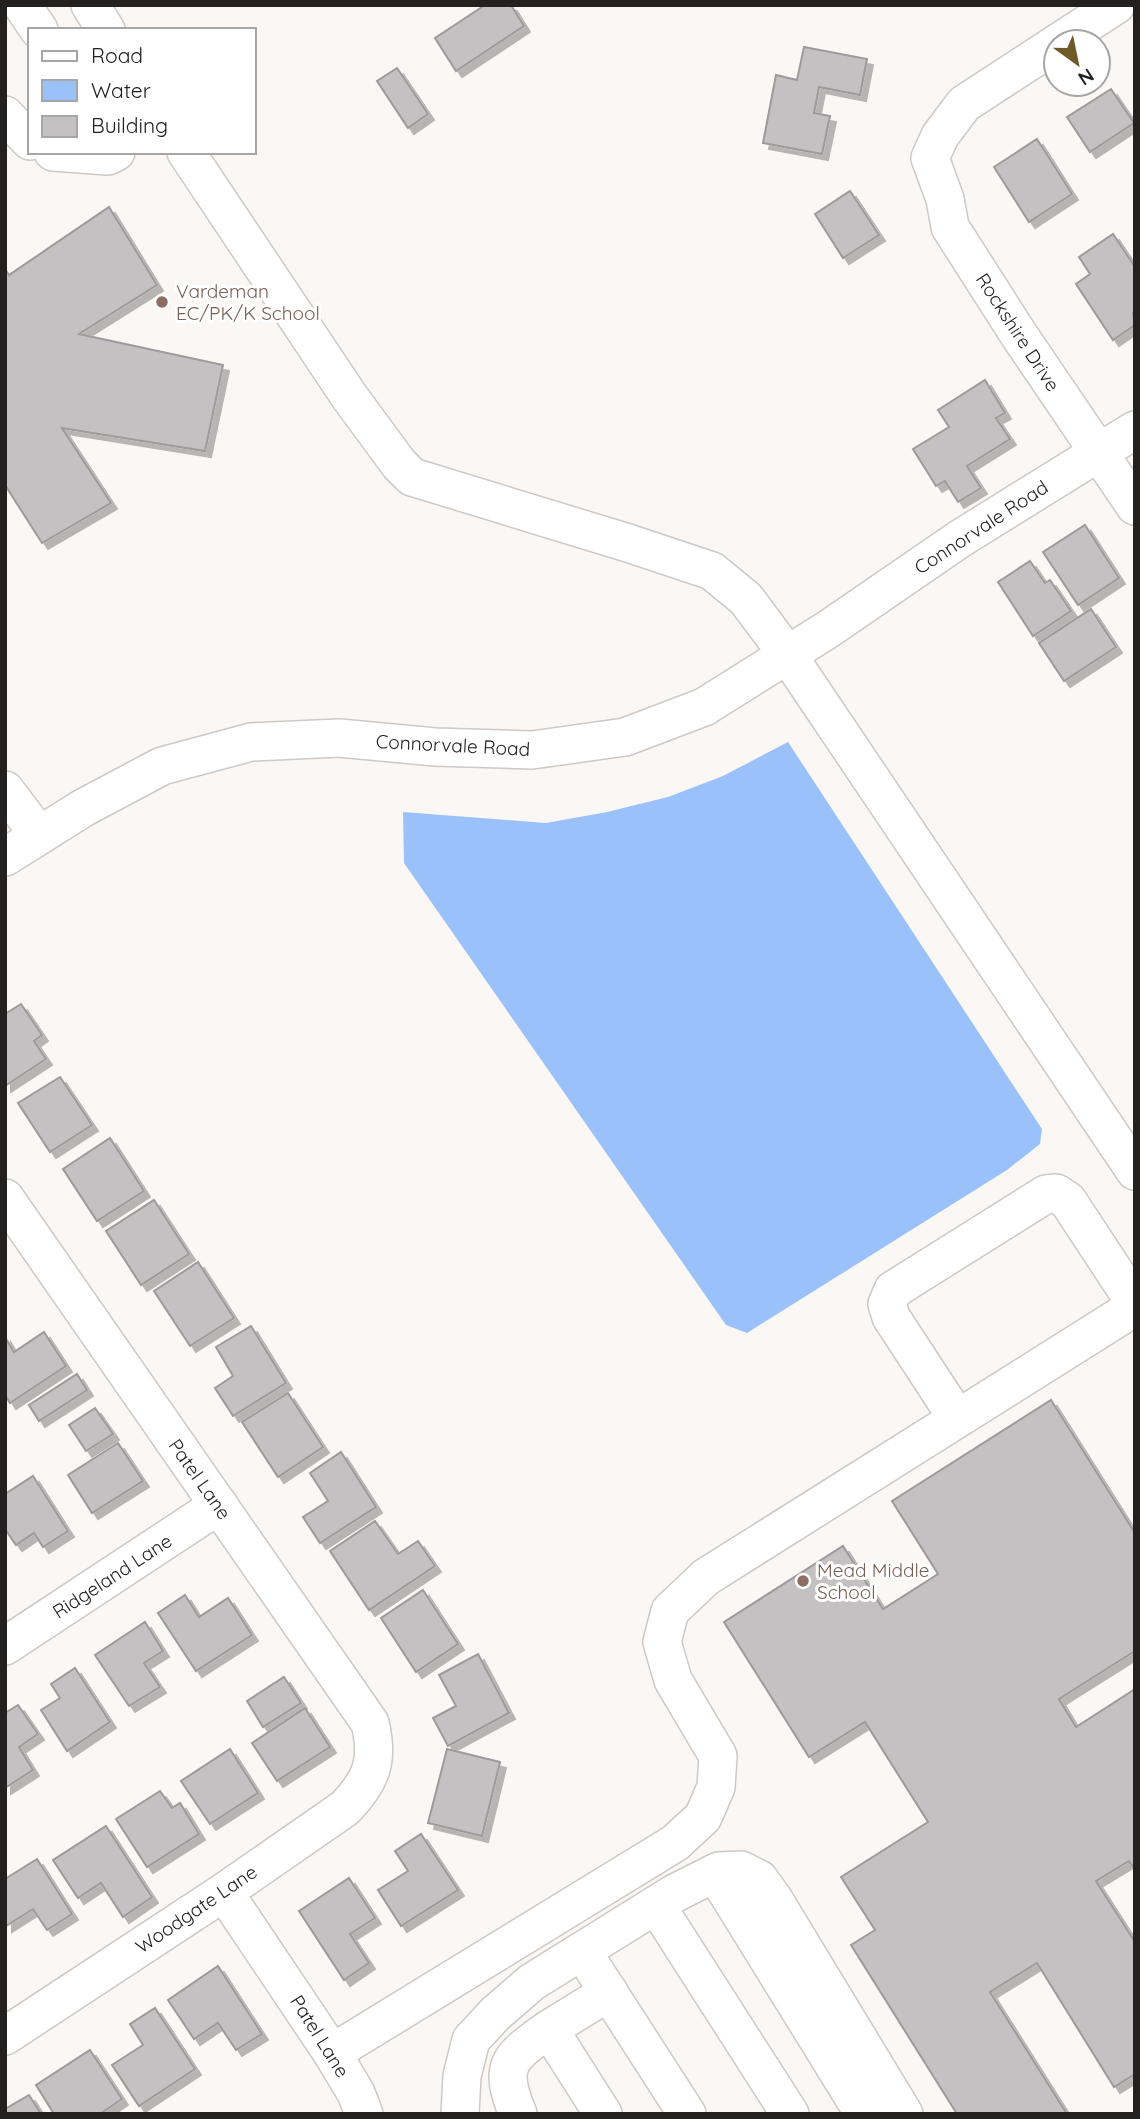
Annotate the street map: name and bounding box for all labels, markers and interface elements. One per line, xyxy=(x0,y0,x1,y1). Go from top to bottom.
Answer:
legend xyxy=(28,28,256,154)
north arrow xyxy=(1042,28,1112,98)
text: Road xyxy=(91,42,143,68)
text: N xyxy=(1074,63,1099,91)
text: Water xyxy=(91,77,151,103)
text: Building xyxy=(91,112,168,138)
street label: Rockshire Drive xyxy=(971,268,1065,396)
place label: Vardeman EC/PK/K School xyxy=(176,279,320,325)
marker: Vardeman EC/PK/K School xyxy=(154,294,170,310)
street label: Connorvale Road xyxy=(910,475,1052,579)
street label: Connorvale Road xyxy=(375,729,531,761)
street label: Patel Lane xyxy=(164,1434,236,1524)
street label: Ridgeland Lane xyxy=(48,1529,176,1623)
place label: Mead Middle School xyxy=(817,1558,929,1604)
marker: Mead Middle School xyxy=(795,1573,811,1589)
street label: Woodgate Lane xyxy=(131,1860,261,1958)
street label: Patel Lane xyxy=(285,1990,355,2082)

